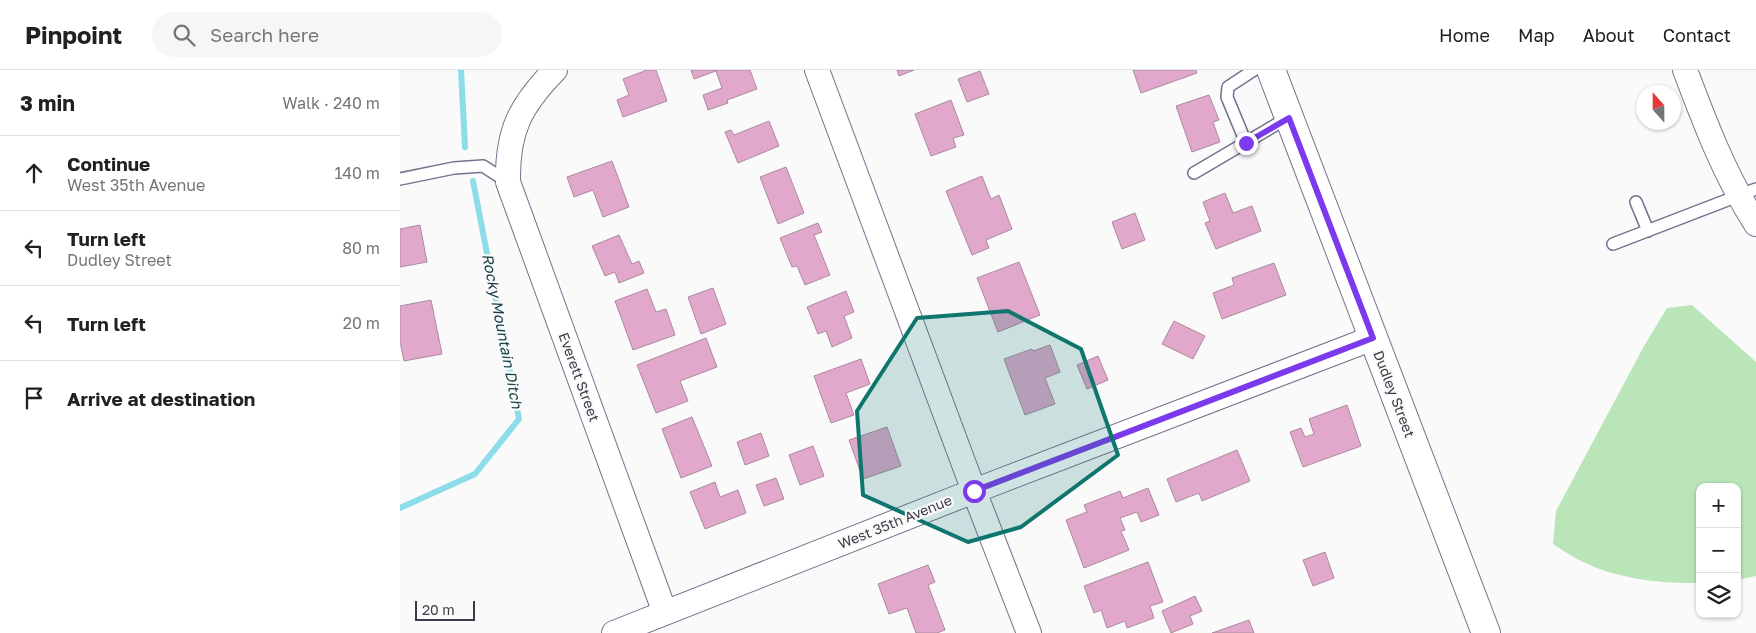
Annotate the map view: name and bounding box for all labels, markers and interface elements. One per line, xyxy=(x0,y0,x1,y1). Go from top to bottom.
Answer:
search box xyxy=(152,12,502,57)
text: Pinpoint xyxy=(25,20,122,49)
icon: search xyxy=(170,21,198,49)
text: Search here xyxy=(210,23,319,46)
text: Home xyxy=(1439,24,1490,46)
text: Map xyxy=(1518,24,1555,46)
text: About xyxy=(1583,24,1635,46)
text: Contact xyxy=(1663,24,1731,46)
north arrow xyxy=(1636,85,1681,130)
text: 3 min xyxy=(20,90,75,116)
text: Walk · 240 m xyxy=(282,93,380,113)
route end xyxy=(1235,132,1258,155)
text: Continue xyxy=(67,152,150,175)
icon: ahead xyxy=(20,159,48,187)
text: 140 m xyxy=(334,163,380,183)
text: West 35th Avenue xyxy=(67,175,205,195)
text: Turn left xyxy=(67,227,146,250)
icon: left xyxy=(20,234,48,262)
text: 80 m xyxy=(342,238,380,258)
text: Dudley Street xyxy=(67,250,172,270)
water label: Rocky Mountain Ditch xyxy=(478,252,527,411)
icon: left xyxy=(20,309,48,337)
text: Turn left xyxy=(67,312,146,335)
text: 20 m xyxy=(343,313,380,333)
street label: Everett Street xyxy=(555,330,603,424)
street label: Dudley Street xyxy=(1370,348,1419,440)
icon: arrive xyxy=(20,384,48,412)
text: Arrive at destination xyxy=(67,387,255,410)
route start xyxy=(963,480,986,503)
map controls xyxy=(1696,483,1741,618)
button: + xyxy=(1696,483,1741,528)
street label: West 35th Avenue xyxy=(836,491,954,552)
button: − xyxy=(1696,528,1741,573)
button: layers xyxy=(1696,573,1741,618)
scale bar xyxy=(415,598,475,621)
text: 20 m xyxy=(422,601,455,618)

